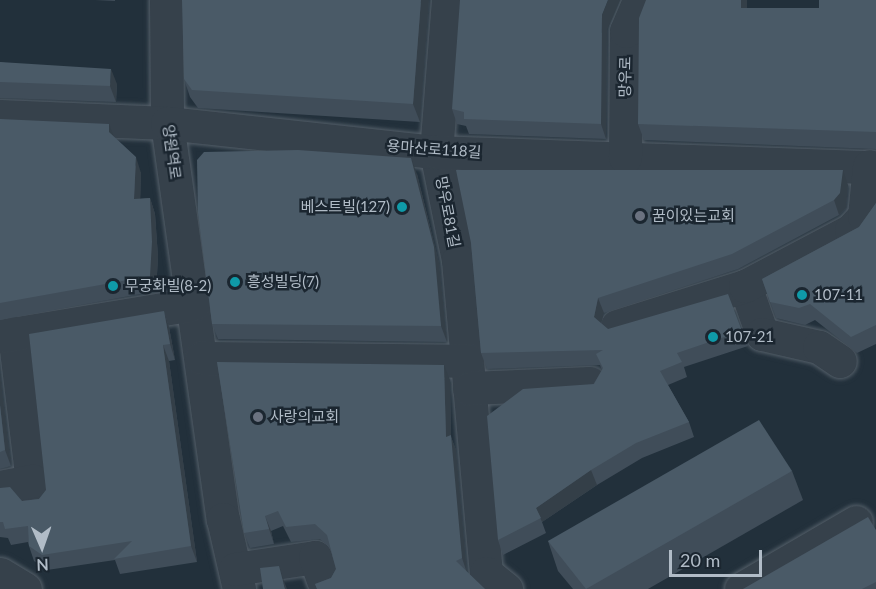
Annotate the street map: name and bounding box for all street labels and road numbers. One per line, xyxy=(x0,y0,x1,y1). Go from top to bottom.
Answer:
street label: 망우로 xyxy=(616,56,634,98)
street label: 양원역로 xyxy=(159,123,185,181)
street label: 용마산로118길 xyxy=(386,137,482,161)
street label: 망우로81길 xyxy=(432,175,464,249)

